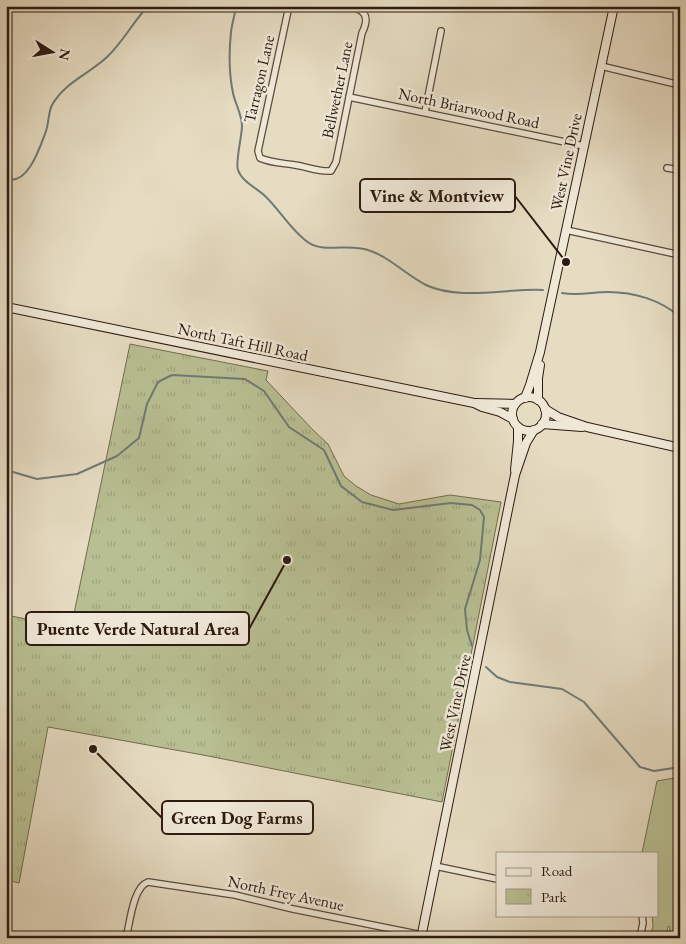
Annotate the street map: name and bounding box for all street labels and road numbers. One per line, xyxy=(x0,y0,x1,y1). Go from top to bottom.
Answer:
street label: Tarragon Lane xyxy=(239,33,279,125)
street label: Bellwether Lane xyxy=(316,40,358,140)
street label: North Briarwood Road xyxy=(396,83,542,133)
street label: West Vine Drive xyxy=(545,111,587,213)
street label: North Taft Hill Road xyxy=(176,318,311,366)
street label: West Vine Drive xyxy=(434,652,476,754)
street label: North Frey Avenue xyxy=(226,870,346,916)

